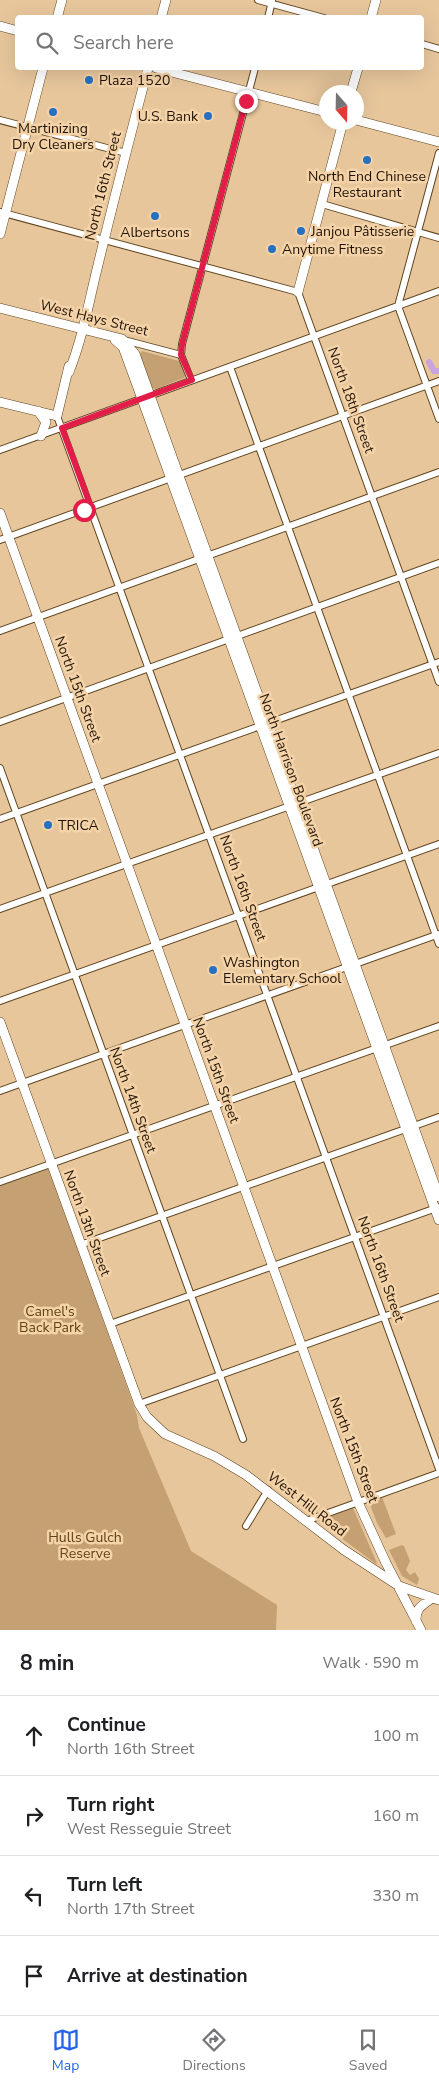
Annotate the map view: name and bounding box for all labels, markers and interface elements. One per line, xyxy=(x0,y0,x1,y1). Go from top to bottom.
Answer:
search box xyxy=(15,15,424,70)
icon: search xyxy=(33,29,61,57)
text: Search here xyxy=(73,30,174,56)
place label: Plaza 1520 xyxy=(99,71,170,90)
marker: Plaza 1520 xyxy=(83,74,95,86)
north arrow xyxy=(319,85,364,130)
route end xyxy=(235,90,258,113)
marker: Martinizing Dry Cleaners xyxy=(47,106,59,118)
place label: U.S. Bank xyxy=(138,107,199,126)
marker: U.S. Bank xyxy=(202,110,214,122)
place label: Martinizing Dry Cleaners xyxy=(12,119,94,154)
street label: North 16th Street xyxy=(80,130,126,242)
marker: North End Chinese Restaurant xyxy=(361,154,373,166)
place label: North End Chinese Restaurant xyxy=(308,167,426,202)
marker: Albertsons xyxy=(149,210,161,222)
place label: Janjou Pâtisserie xyxy=(310,222,414,241)
place label: Albertsons xyxy=(120,223,190,242)
marker: Janjou Pâtisserie xyxy=(295,225,307,237)
place label: Anytime Fitness xyxy=(282,240,384,259)
marker: Anytime Fitness xyxy=(266,243,278,255)
street label: West Hays Street xyxy=(38,295,150,341)
street label: North 18th Street xyxy=(323,344,379,456)
route start xyxy=(73,499,96,522)
street label: North 15th Street xyxy=(50,633,106,745)
street label: North Harrison Boulevard xyxy=(254,691,328,849)
place label: TRICA xyxy=(58,816,99,835)
marker: TRICA xyxy=(42,819,54,831)
street label: North 16th Street xyxy=(215,832,271,944)
place label: Washington Elementary School xyxy=(223,953,342,988)
marker: Washington Elementary School xyxy=(207,964,219,976)
street label: North 15th Street xyxy=(188,1014,244,1126)
street label: North 14th Street xyxy=(105,1044,161,1156)
street label: North 13th Street xyxy=(59,1167,115,1279)
street label: North 16th Street xyxy=(353,1213,409,1325)
park label: Camel's Back Park xyxy=(19,1302,82,1337)
street label: North 15th Street xyxy=(325,1395,383,1506)
street label: West Hill Road xyxy=(263,1467,351,1541)
park label: Hulls Gulch Reserve xyxy=(48,1528,122,1563)
text: 8 min xyxy=(20,1649,74,1677)
text: Walk · 590 m xyxy=(323,1652,419,1674)
text: Continue xyxy=(67,1712,146,1738)
icon: ahead xyxy=(20,1722,48,1750)
text: 100 m xyxy=(372,1725,419,1747)
text: North 16th Street xyxy=(67,1738,194,1760)
text: Turn right xyxy=(67,1792,154,1818)
icon: right xyxy=(20,1802,48,1830)
text: 160 m xyxy=(372,1805,419,1827)
text: West Resseguie Street xyxy=(67,1818,231,1840)
text: Turn left xyxy=(67,1872,142,1898)
icon: left xyxy=(20,1882,48,1910)
text: 330 m xyxy=(372,1885,419,1907)
text: North 17th Street xyxy=(67,1898,194,1920)
icon: arrive xyxy=(20,1962,48,1990)
text: Arrive at destination xyxy=(67,1963,248,1989)
tab: Map xyxy=(52,2026,80,2075)
tab: Directions xyxy=(183,2026,246,2075)
tab: Saved xyxy=(349,2026,387,2075)

